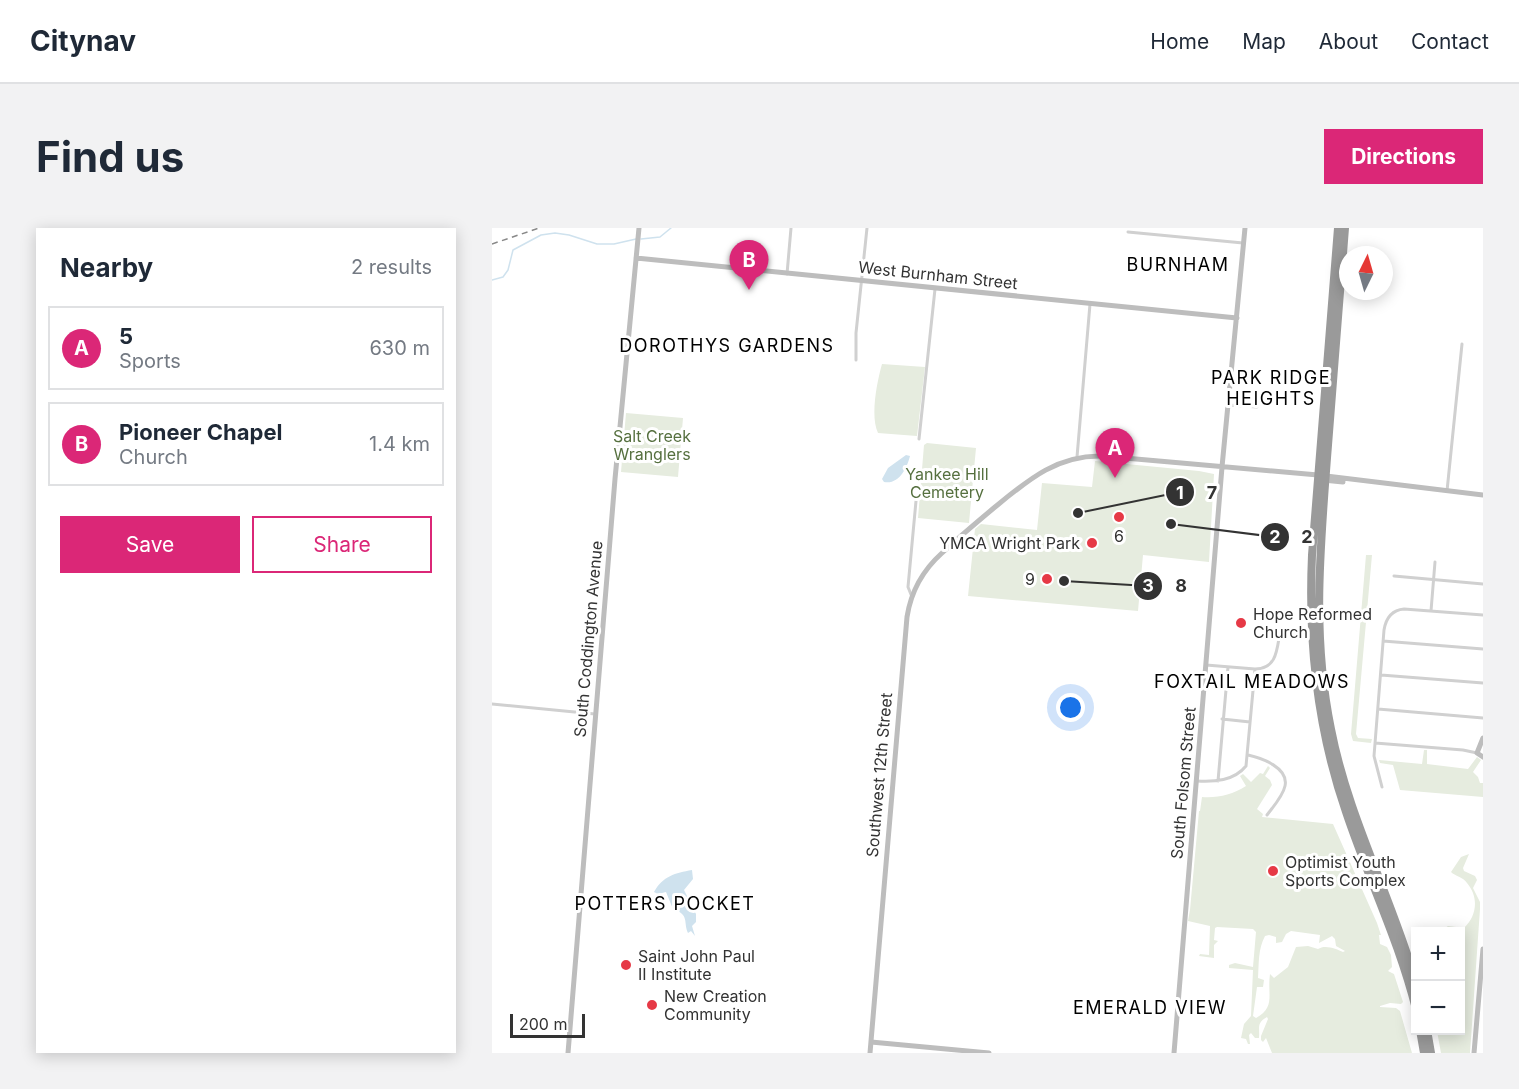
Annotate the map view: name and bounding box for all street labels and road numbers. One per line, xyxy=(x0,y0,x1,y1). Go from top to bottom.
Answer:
street label: West Burnham Street xyxy=(857,257,1019,293)
street label: South Coddington Avenue xyxy=(569,540,607,738)
street label: Southwest 12th Street xyxy=(862,692,896,858)
street label: South Folsom Street xyxy=(1166,706,1200,860)

